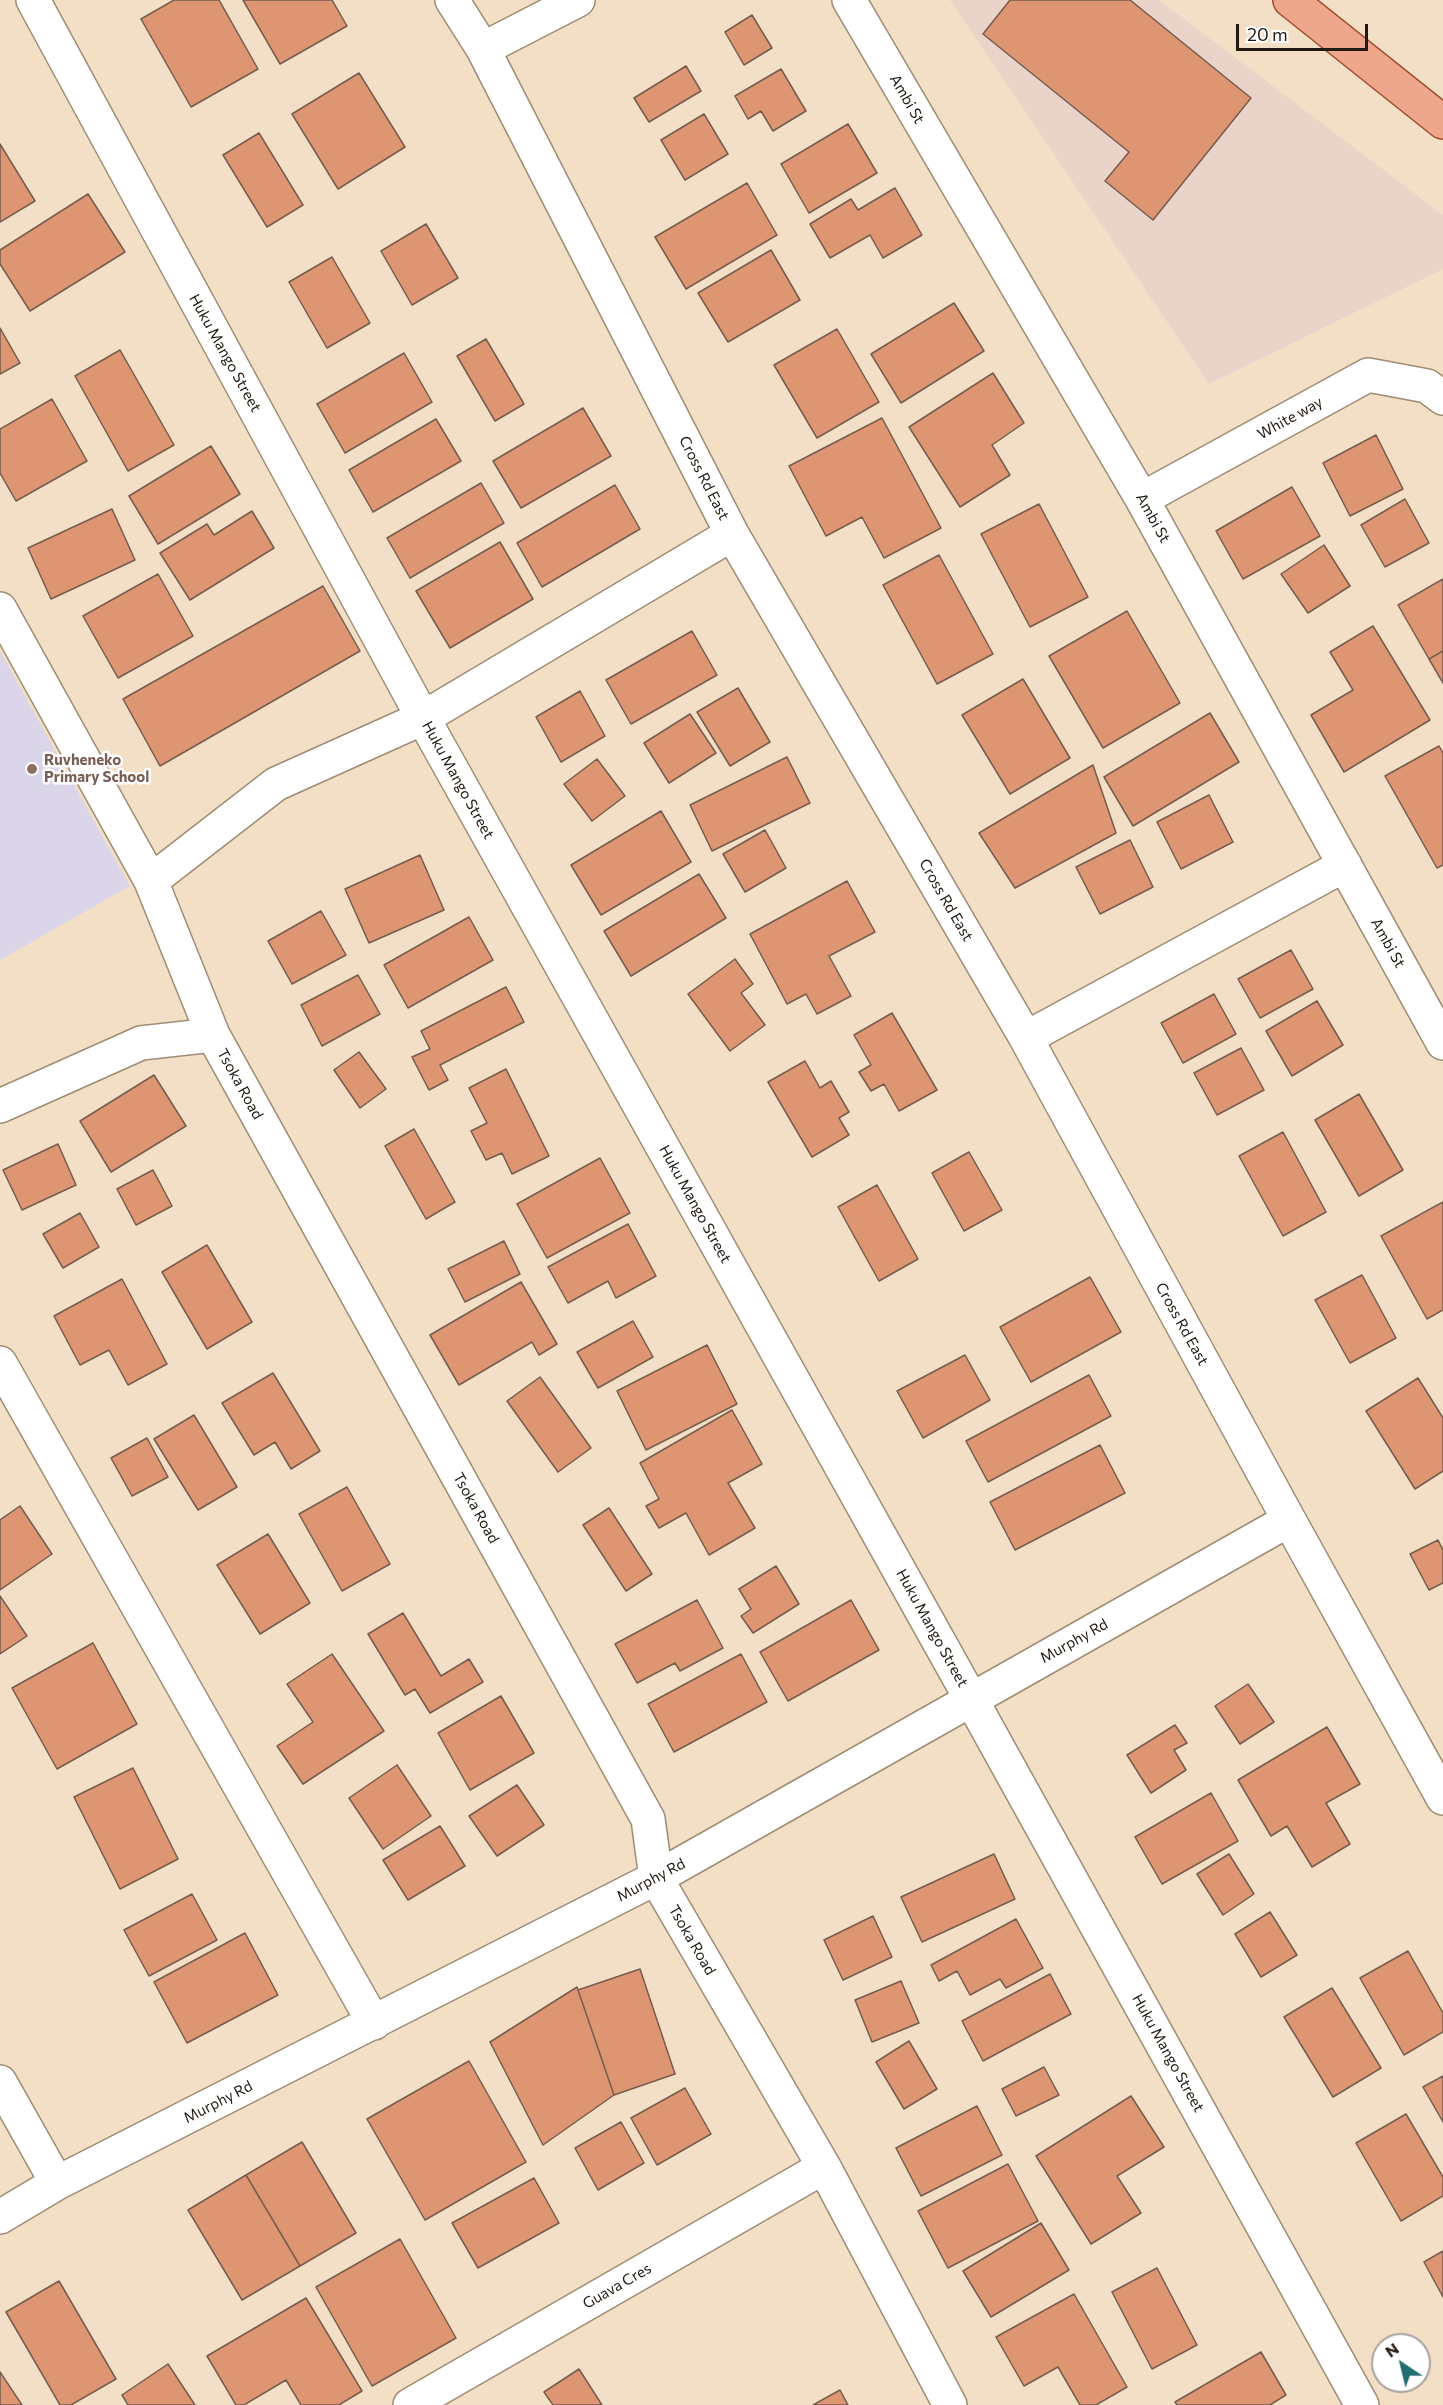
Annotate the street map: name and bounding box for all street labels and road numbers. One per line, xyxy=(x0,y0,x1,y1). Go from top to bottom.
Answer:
street label: Ambi St xyxy=(886,71,928,127)
street label: Huku Mango Street xyxy=(185,291,265,415)
street label: White way xyxy=(1254,393,1326,443)
street label: Cross Rd East xyxy=(675,433,733,523)
street label: Ambi St xyxy=(1132,490,1174,546)
street label: Huku Mango Street xyxy=(418,718,498,842)
street label: Cross Rd East xyxy=(915,856,977,944)
street label: Ambi St xyxy=(1367,915,1409,971)
street label: Tsoka Road xyxy=(213,1045,267,1123)
street label: Huku Mango Street xyxy=(655,1142,735,1266)
street label: Cross Rd East xyxy=(1152,1279,1212,1369)
street label: Tsoka Road xyxy=(449,1469,503,1547)
street label: Huku Mango Street xyxy=(892,1566,972,1690)
street label: Murphy Rd xyxy=(1037,1615,1111,1667)
street label: Murphy Rd xyxy=(614,1854,688,1906)
street label: Tsoka Road xyxy=(665,1902,719,1978)
street label: Huku Mango Street xyxy=(1128,1991,1208,2115)
street label: Murphy Rd xyxy=(181,2077,255,2127)
street label: Guava Cres xyxy=(580,2259,654,2313)

